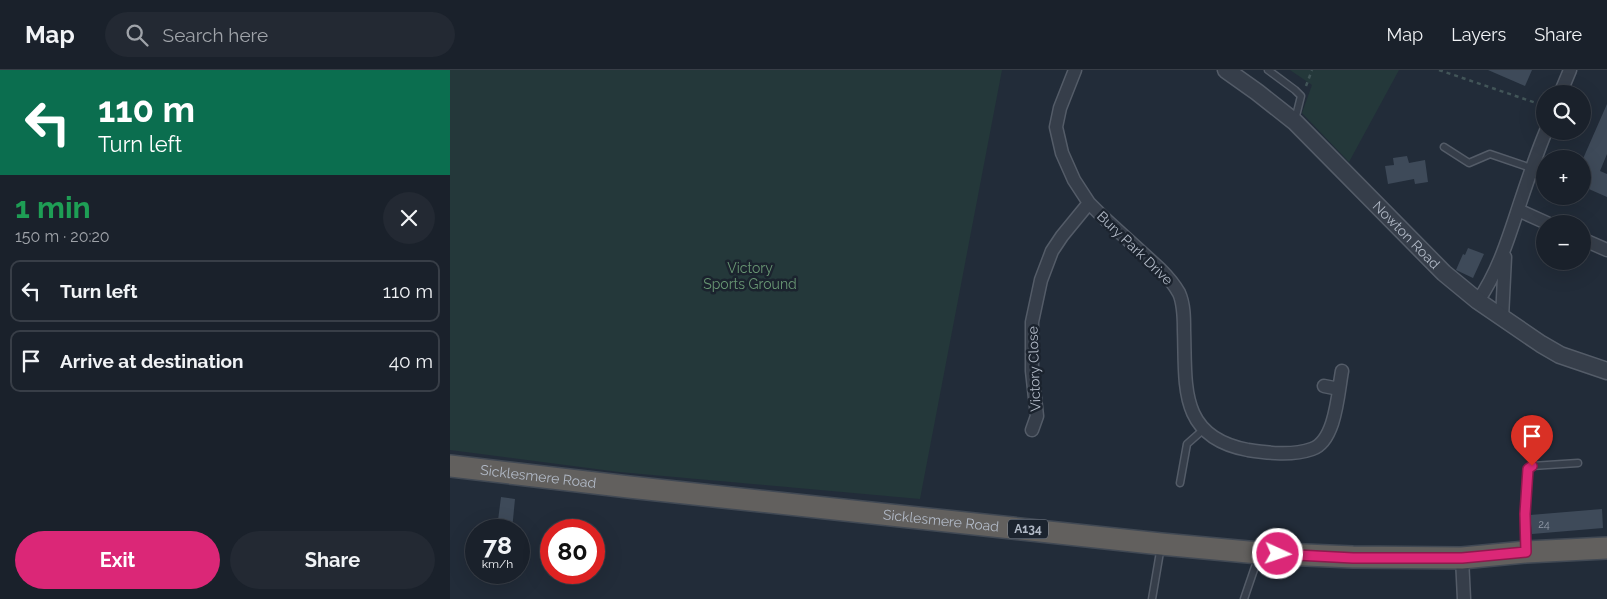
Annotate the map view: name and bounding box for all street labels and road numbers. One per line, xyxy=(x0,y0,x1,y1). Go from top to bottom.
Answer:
street label: Nowton Road xyxy=(1370,198,1443,272)
street label: Bury Park Drive xyxy=(1094,208,1176,288)
street label: Victory Close xyxy=(1025,326,1043,412)
street label: Sicklesmere Road xyxy=(480,462,597,491)
street label: Sicklesmere Road xyxy=(882,506,1000,535)
road number: A134 xyxy=(1008,519,1048,538)

